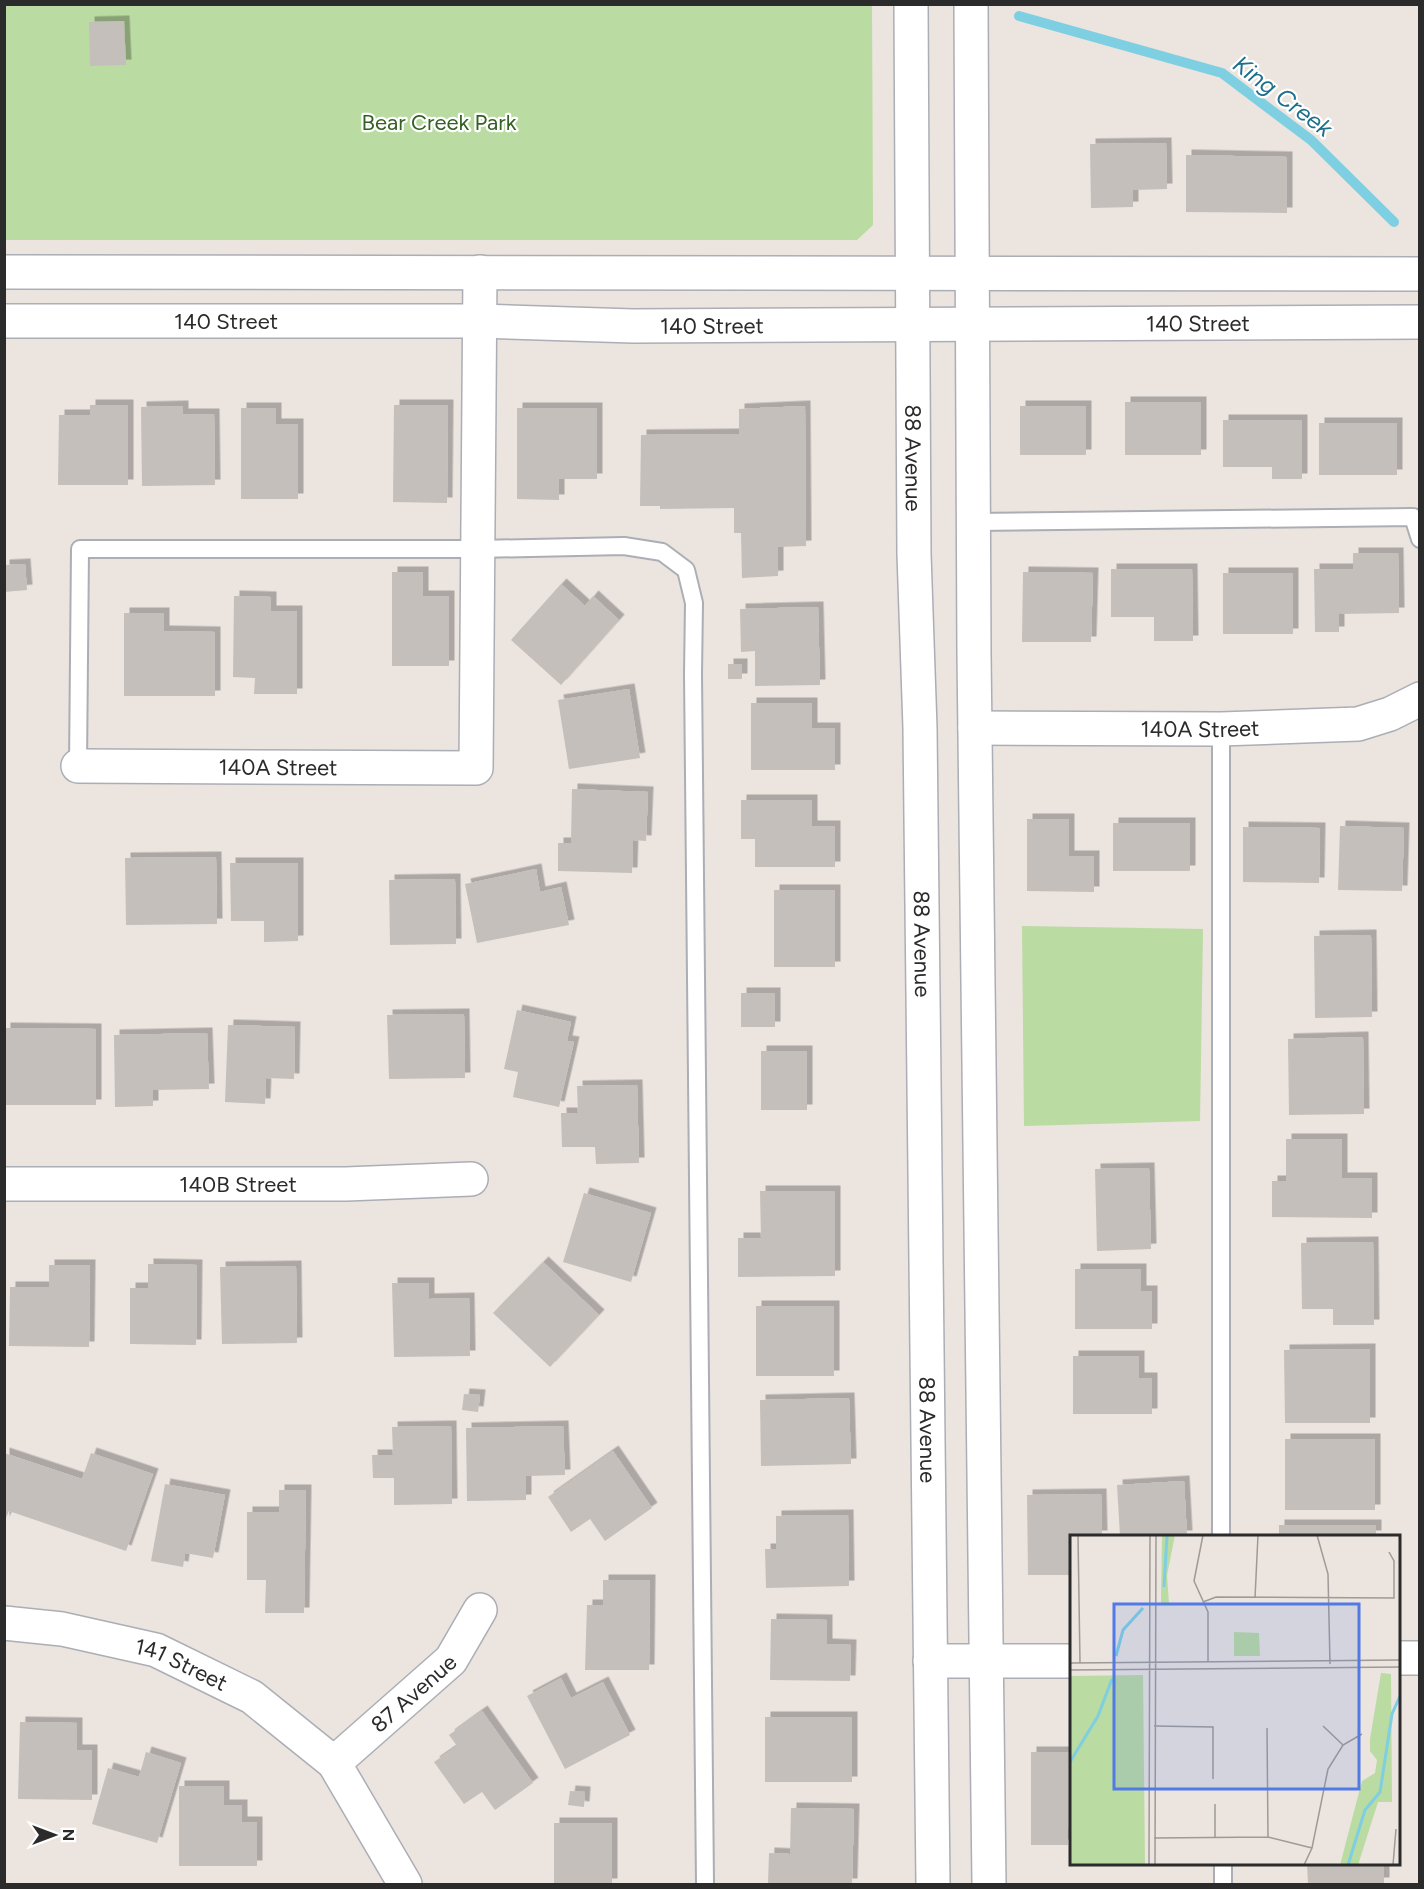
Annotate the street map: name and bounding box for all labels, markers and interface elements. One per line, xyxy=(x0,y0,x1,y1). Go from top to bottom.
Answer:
water label: King Creek xyxy=(1228,49,1340,144)
park label: Bear Creek Park xyxy=(362,109,517,136)
street label: 140 Street xyxy=(174,308,278,335)
street label: 140 Street xyxy=(1146,309,1250,337)
street label: 140 Street xyxy=(660,312,764,339)
street label: 88 Avenue xyxy=(900,404,927,512)
street label: 140A Street xyxy=(1141,714,1260,743)
street label: 140A Street xyxy=(219,753,337,781)
street label: 88 Avenue xyxy=(908,890,937,997)
street label: 140B Street xyxy=(179,1171,297,1198)
street label: 88 Avenue xyxy=(914,1376,942,1483)
inset map xyxy=(1070,1535,1400,1865)
street label: 141 Street xyxy=(132,1632,232,1696)
street label: 87 Avenue xyxy=(365,1648,462,1738)
north arrow xyxy=(24,1805,84,1865)
text: N xyxy=(59,1829,78,1841)

